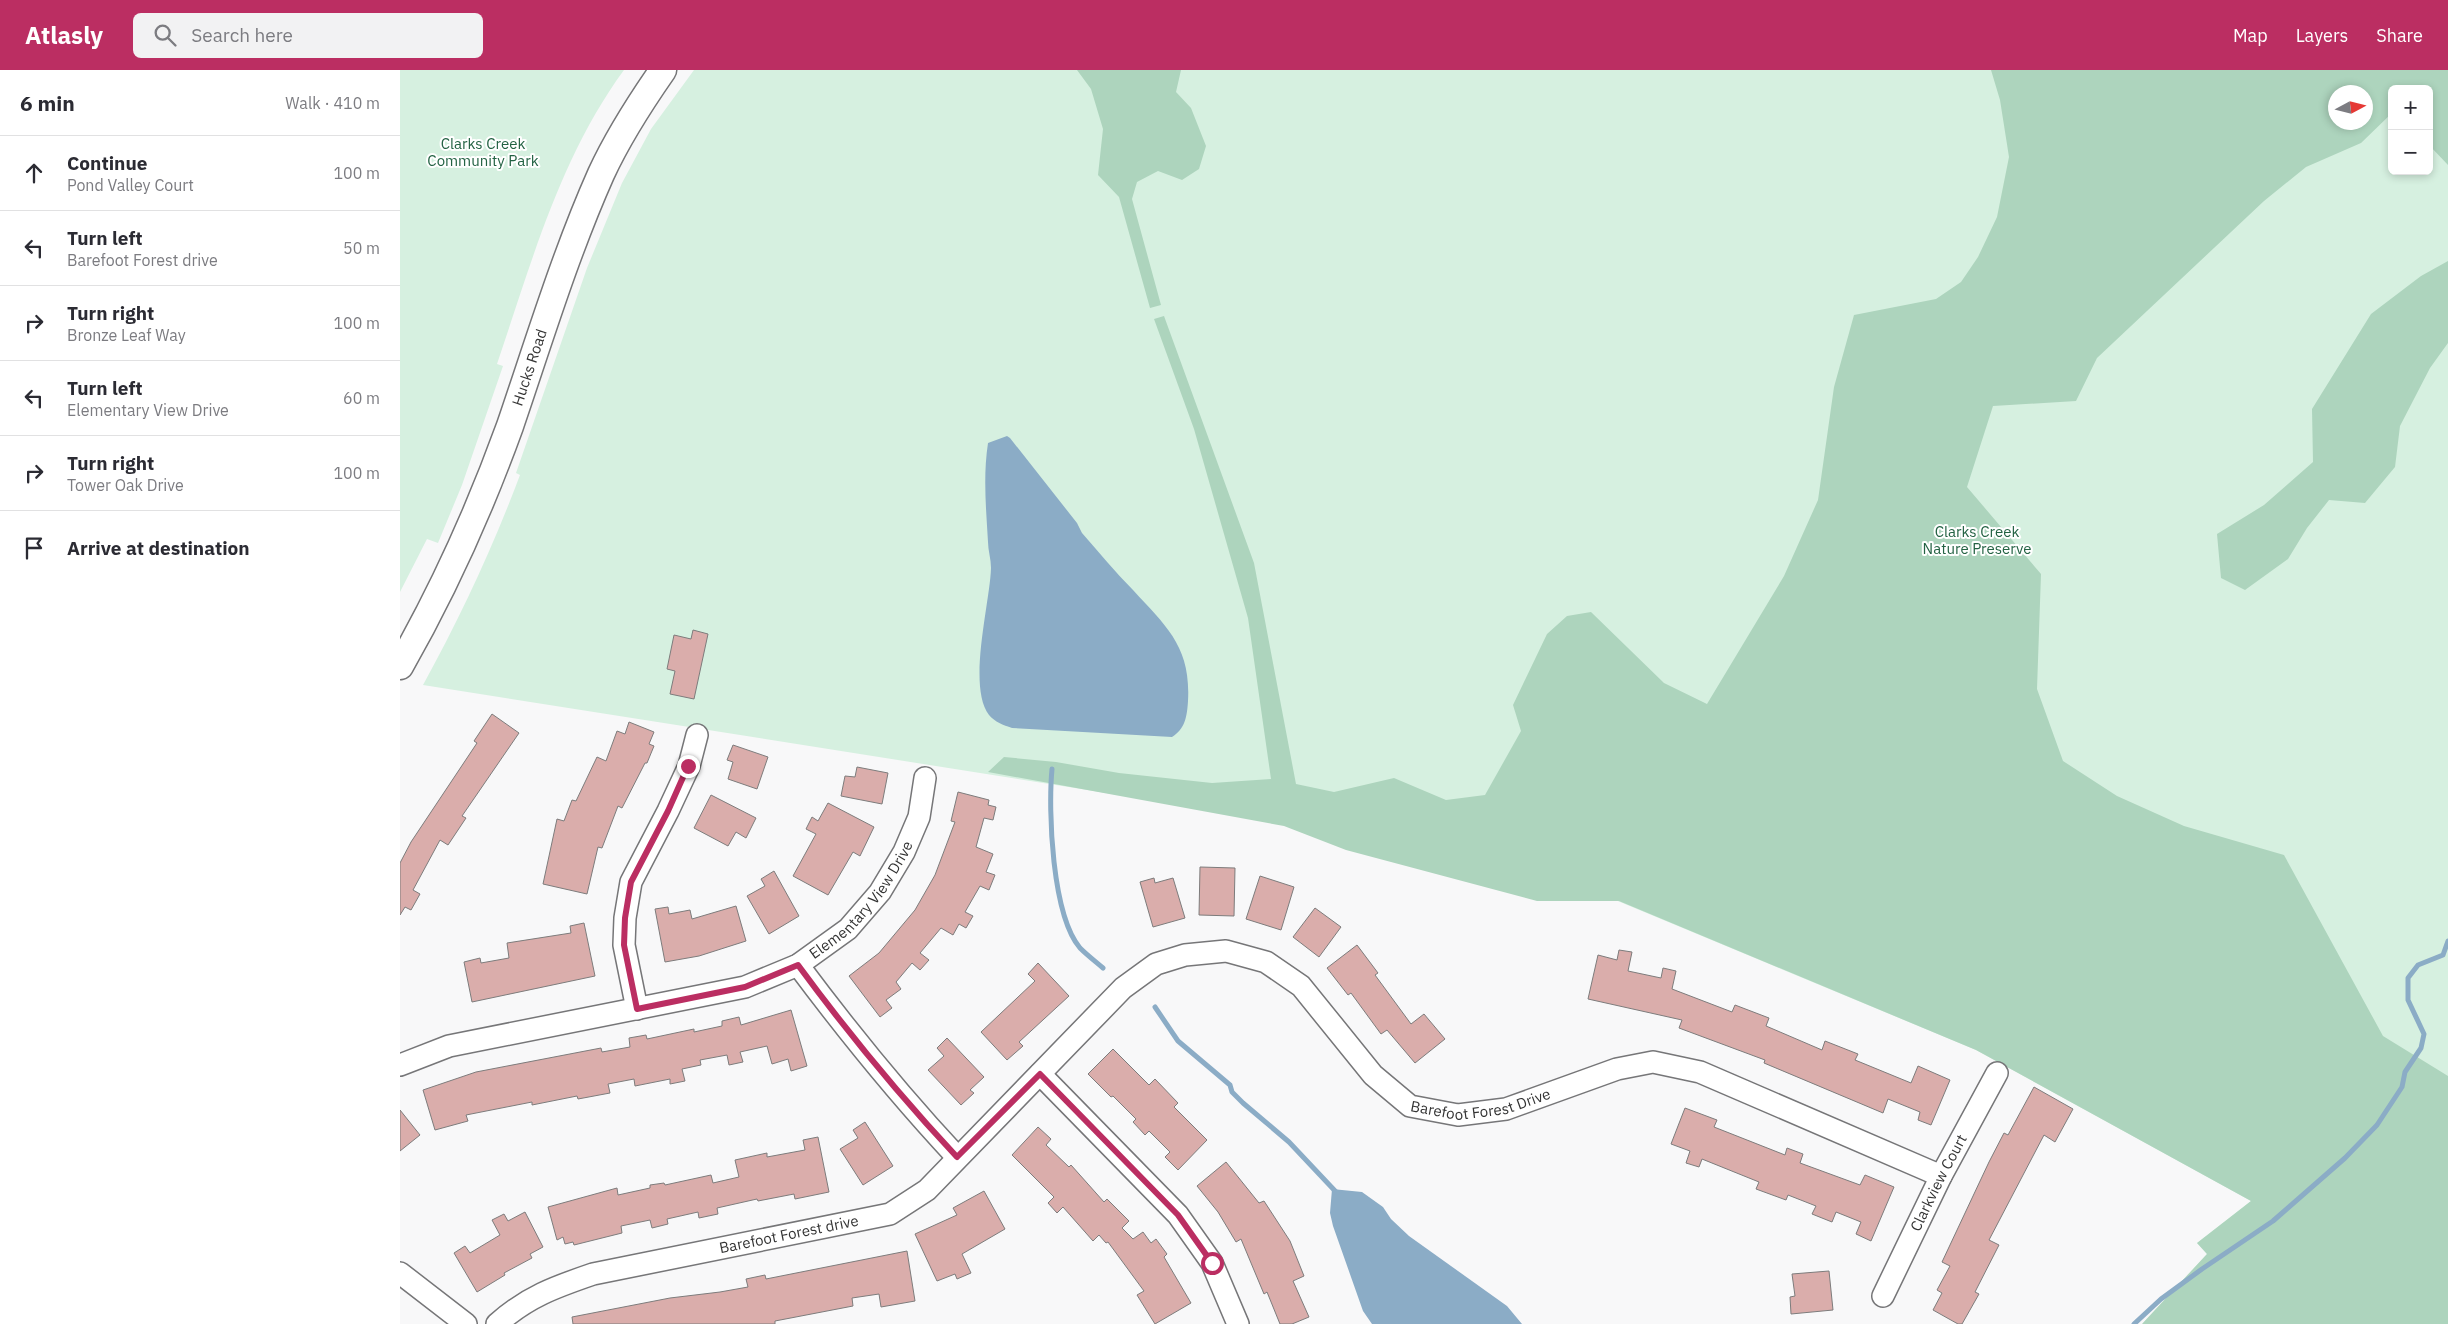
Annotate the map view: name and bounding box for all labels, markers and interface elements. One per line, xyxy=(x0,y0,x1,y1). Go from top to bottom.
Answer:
search box xyxy=(133,13,483,58)
text: Atlasly xyxy=(25,19,103,51)
icon: search xyxy=(151,21,179,49)
text: Search here xyxy=(191,23,293,47)
text: Map xyxy=(2233,24,2268,47)
text: Layers xyxy=(2296,24,2348,47)
text: Share xyxy=(2376,24,2423,47)
north arrow xyxy=(2328,85,2373,130)
map controls xyxy=(2388,85,2433,175)
button: + xyxy=(2388,85,2433,130)
text: 6 min xyxy=(20,89,75,117)
text: Walk · 410 m xyxy=(285,93,380,113)
button: − xyxy=(2388,130,2433,175)
park label: Clarks Creek Community Park xyxy=(427,134,539,170)
text: Continue xyxy=(67,151,147,175)
icon: ahead xyxy=(20,159,48,187)
text: 100 m xyxy=(333,163,380,183)
text: Pond Valley Court xyxy=(67,175,194,195)
text: Turn left xyxy=(67,226,143,250)
icon: left xyxy=(20,234,48,262)
text: 50 m xyxy=(343,238,380,258)
text: Barefoot Forest drive xyxy=(67,250,218,270)
text: Turn right xyxy=(67,301,154,325)
icon: right xyxy=(20,309,48,337)
text: 100 m xyxy=(333,313,380,333)
text: Bronze Leaf Way xyxy=(67,325,186,345)
street label: Hucks Road xyxy=(508,326,551,408)
text: Turn left xyxy=(67,376,143,400)
icon: left xyxy=(20,384,48,412)
text: 60 m xyxy=(343,388,380,408)
text: Elementary View Drive xyxy=(67,400,229,420)
text: Turn right xyxy=(67,451,154,475)
icon: right xyxy=(20,459,48,487)
text: 100 m xyxy=(333,463,380,483)
text: Tower Oak Drive xyxy=(67,475,184,495)
park label: Clarks Creek Nature Preserve xyxy=(1923,522,2031,558)
icon: arrive xyxy=(20,534,48,562)
text: Arrive at destination xyxy=(67,536,250,560)
route end xyxy=(677,755,700,778)
street label: Elementary View Drive xyxy=(805,838,917,963)
street label: Barefoot Forest Drive xyxy=(1409,1084,1553,1124)
street label: Clarkview Court xyxy=(1906,1131,1971,1234)
street label: Barefoot Forest drive xyxy=(718,1211,860,1257)
route start xyxy=(1201,1252,1224,1275)

